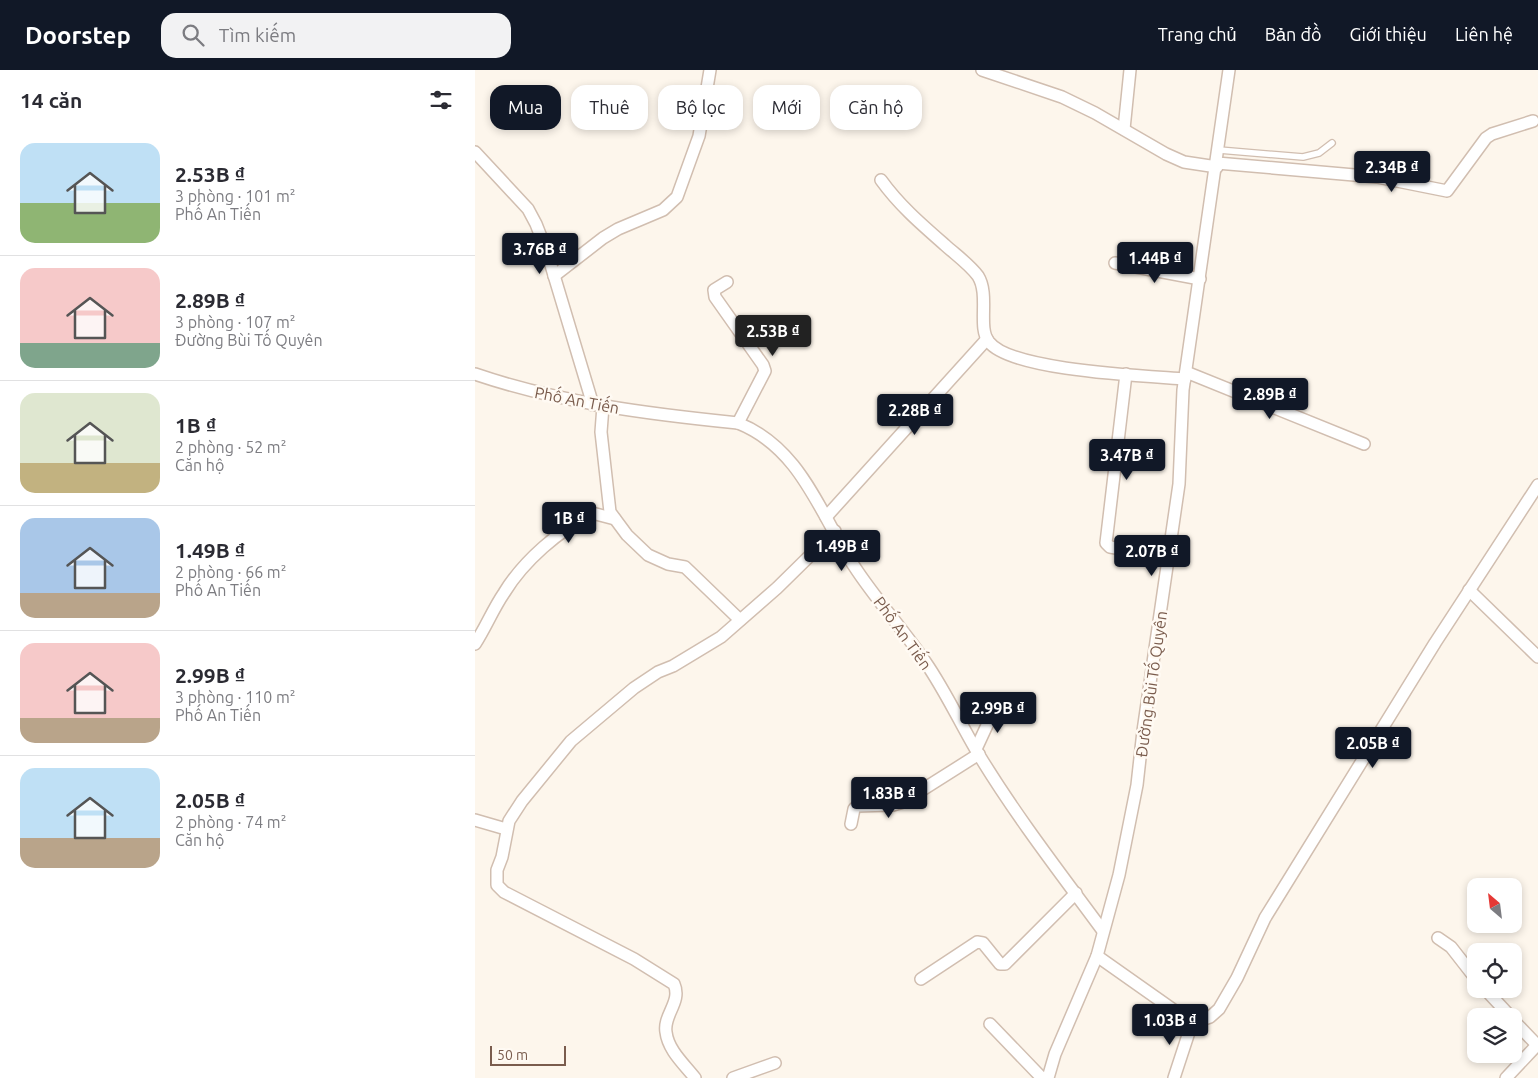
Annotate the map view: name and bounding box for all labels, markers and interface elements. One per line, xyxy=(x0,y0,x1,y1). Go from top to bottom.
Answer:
search box xyxy=(161,13,511,58)
icon: search xyxy=(179,21,207,49)
text: Doorstep xyxy=(25,22,131,49)
text: Tìm kiếm xyxy=(219,24,296,46)
text: Trang chủ xyxy=(1158,24,1237,44)
text: Bản đồ xyxy=(1265,24,1322,44)
text: Giới thiệu xyxy=(1350,24,1427,44)
text: Liên hệ xyxy=(1455,24,1513,44)
chip: Mua xyxy=(490,85,561,130)
chip: Thuê xyxy=(571,85,648,130)
chip: Bộ lọc xyxy=(658,85,743,130)
chip: Mới xyxy=(753,85,820,130)
chip: Căn hộ xyxy=(830,85,922,130)
icon: filters xyxy=(427,86,455,114)
text: 14 căn xyxy=(20,88,82,112)
pin: 2.34B ₫ xyxy=(1346,150,1438,193)
text: 2.34B ₫ xyxy=(1365,158,1419,176)
text: 2.53B ₫ xyxy=(175,162,245,186)
icon: home xyxy=(60,163,120,223)
text: 3 phòng · 101 m² xyxy=(175,187,295,205)
text: Phố An Tiến xyxy=(175,205,261,223)
pin: 3.76B ₫ xyxy=(494,232,586,275)
text: 3.76B ₫ xyxy=(513,240,567,258)
pin: 1.44B ₫ xyxy=(1109,242,1201,284)
text: 1.44B ₫ xyxy=(1128,249,1182,267)
icon: home xyxy=(60,288,120,348)
text: 2.89B ₫ xyxy=(175,288,245,312)
text: 3 phòng · 107 m² xyxy=(175,313,295,331)
pin: 2.53B ₫ xyxy=(727,314,819,357)
text: 2.53B ₫ xyxy=(746,322,800,340)
text: Đường Bùi Tố Quyên xyxy=(175,331,323,349)
pin: 2.89B ₫ xyxy=(1224,378,1316,420)
street label: Phố An Tiến xyxy=(533,380,622,417)
text: 2.89B ₫ xyxy=(1243,385,1297,403)
pin: 2.28B ₫ xyxy=(869,394,961,436)
text: 2.28B ₫ xyxy=(888,401,942,419)
icon: home xyxy=(60,413,120,473)
text: 1B ₫ xyxy=(175,413,217,437)
text: 2 phòng · 52 m² xyxy=(175,438,286,456)
pin: 3.47B ₫ xyxy=(1081,438,1173,481)
text: 3.47B ₫ xyxy=(1100,446,1154,464)
text: Căn hộ xyxy=(175,456,224,474)
pin: 1B ₫ xyxy=(539,502,599,544)
text: 1B ₫ xyxy=(553,509,585,527)
pin: 1.49B ₫ xyxy=(796,530,888,572)
pin: 2.07B ₫ xyxy=(1106,534,1198,577)
text: 1.49B ₫ xyxy=(815,537,869,555)
icon: home xyxy=(60,538,120,598)
text: 1.49B ₫ xyxy=(175,538,245,562)
text: 2.07B ₫ xyxy=(1125,542,1179,560)
text: 2 phòng · 66 m² xyxy=(175,563,286,581)
text: Phố An Tiến xyxy=(175,581,261,599)
street label: Phố An Tiến xyxy=(870,591,938,673)
street label: Đường Bùi Tố Quyên xyxy=(1129,609,1170,758)
icon: home xyxy=(60,663,120,723)
text: 2.99B ₫ xyxy=(175,663,245,687)
text: 3 phòng · 110 m² xyxy=(175,688,295,706)
pin: 2.99B ₫ xyxy=(952,692,1044,734)
text: 2.99B ₫ xyxy=(971,699,1025,717)
text: Phố An Tiến xyxy=(175,706,261,724)
pin: 2.05B ₫ xyxy=(1327,726,1419,769)
text: 2.05B ₫ xyxy=(1346,734,1400,752)
pin: 1.83B ₫ xyxy=(843,776,935,819)
text: 1.83B ₫ xyxy=(862,784,916,802)
icon: home xyxy=(60,788,120,848)
text: 2.05B ₫ xyxy=(175,788,245,812)
text: 2 phòng · 74 m² xyxy=(175,813,286,831)
text: Căn hộ xyxy=(175,831,224,849)
north arrow xyxy=(1467,878,1523,932)
map controls xyxy=(1467,878,1522,1063)
button: locate xyxy=(1467,943,1522,998)
pin: 1.03B ₫ xyxy=(1124,1004,1216,1046)
button: layers xyxy=(1467,1008,1522,1063)
text: 1.03B ₫ xyxy=(1143,1011,1197,1029)
scale bar xyxy=(490,1043,566,1066)
text: 50 m xyxy=(497,1047,528,1063)

